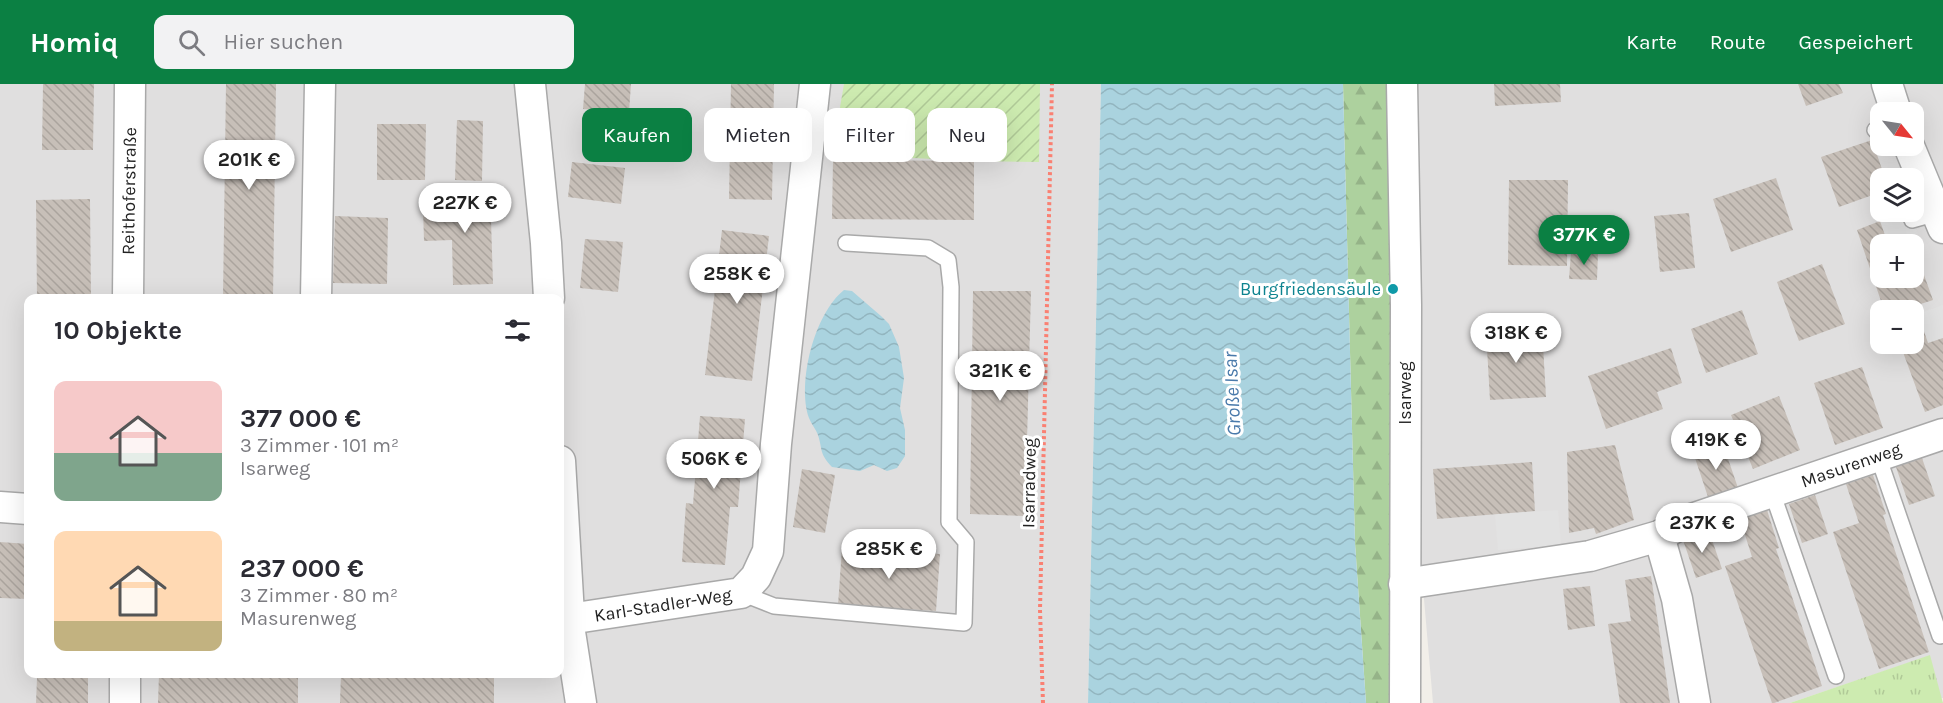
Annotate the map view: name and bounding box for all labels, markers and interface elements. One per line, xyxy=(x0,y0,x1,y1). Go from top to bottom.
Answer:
search box xyxy=(154,15,574,69)
text: Homiq xyxy=(30,26,118,59)
icon: search xyxy=(175,26,208,59)
text: Hier suchen xyxy=(223,29,343,55)
text: Karte xyxy=(1626,30,1677,54)
text: Route xyxy=(1710,30,1766,54)
text: Gespeichert xyxy=(1799,30,1913,54)
north arrow xyxy=(1870,102,1924,156)
map controls xyxy=(1870,102,1924,354)
chip: Kaufen xyxy=(582,108,692,162)
chip: Mieten xyxy=(704,108,812,162)
chip: Filter xyxy=(824,108,915,162)
chip: Neu xyxy=(927,108,1007,162)
street label: Reithoferstraße xyxy=(117,127,141,255)
pin: 201K € xyxy=(200,140,298,191)
text: 201K € xyxy=(218,148,280,171)
button: layers xyxy=(1870,168,1924,222)
pin: 227K € xyxy=(416,183,514,234)
text: 227K € xyxy=(433,191,497,214)
pin: 377K € xyxy=(1535,215,1633,266)
text: 377K € xyxy=(1552,223,1616,246)
button: + xyxy=(1870,234,1924,288)
pin: 258K € xyxy=(688,254,786,305)
text: 258K € xyxy=(703,262,771,285)
place label: Burgfriedensäule xyxy=(1240,278,1381,300)
marker: Burgfriedensäule xyxy=(1386,282,1400,296)
button: − xyxy=(1870,300,1924,354)
pin: 318K € xyxy=(1467,313,1565,364)
icon: filters xyxy=(501,314,534,347)
text: 10 Objekte xyxy=(54,315,182,346)
text: 318K € xyxy=(1484,321,1548,344)
water label: Große Isar xyxy=(1218,350,1246,437)
pin: 321K € xyxy=(951,351,1049,402)
text: 321K € xyxy=(969,359,1031,382)
street label: Isarweg xyxy=(1394,361,1416,425)
text: 377 000 € xyxy=(240,403,361,434)
icon: home xyxy=(102,405,174,477)
pin: 419K € xyxy=(1667,420,1765,471)
text: 419K € xyxy=(1685,428,1747,451)
text: 3 Zimmer · 101 m² xyxy=(240,434,399,457)
street label: Isarradweg xyxy=(1017,438,1041,528)
street label: Masurenweg xyxy=(1798,438,1904,492)
pin: 506K € xyxy=(665,439,763,490)
text: 506K € xyxy=(680,447,748,470)
text: Isarweg xyxy=(240,457,310,480)
pin: 237K € xyxy=(1653,503,1751,554)
text: 237K € xyxy=(1669,511,1735,534)
pin: 285K € xyxy=(840,529,938,580)
text: 285K € xyxy=(855,537,923,560)
text: 237 000 € xyxy=(240,553,364,584)
icon: home xyxy=(102,555,174,627)
street label: Karl-Stadler-Weg xyxy=(593,583,733,627)
text: 3 Zimmer · 80 m² xyxy=(240,584,398,607)
text: Masurenweg xyxy=(240,607,356,630)

